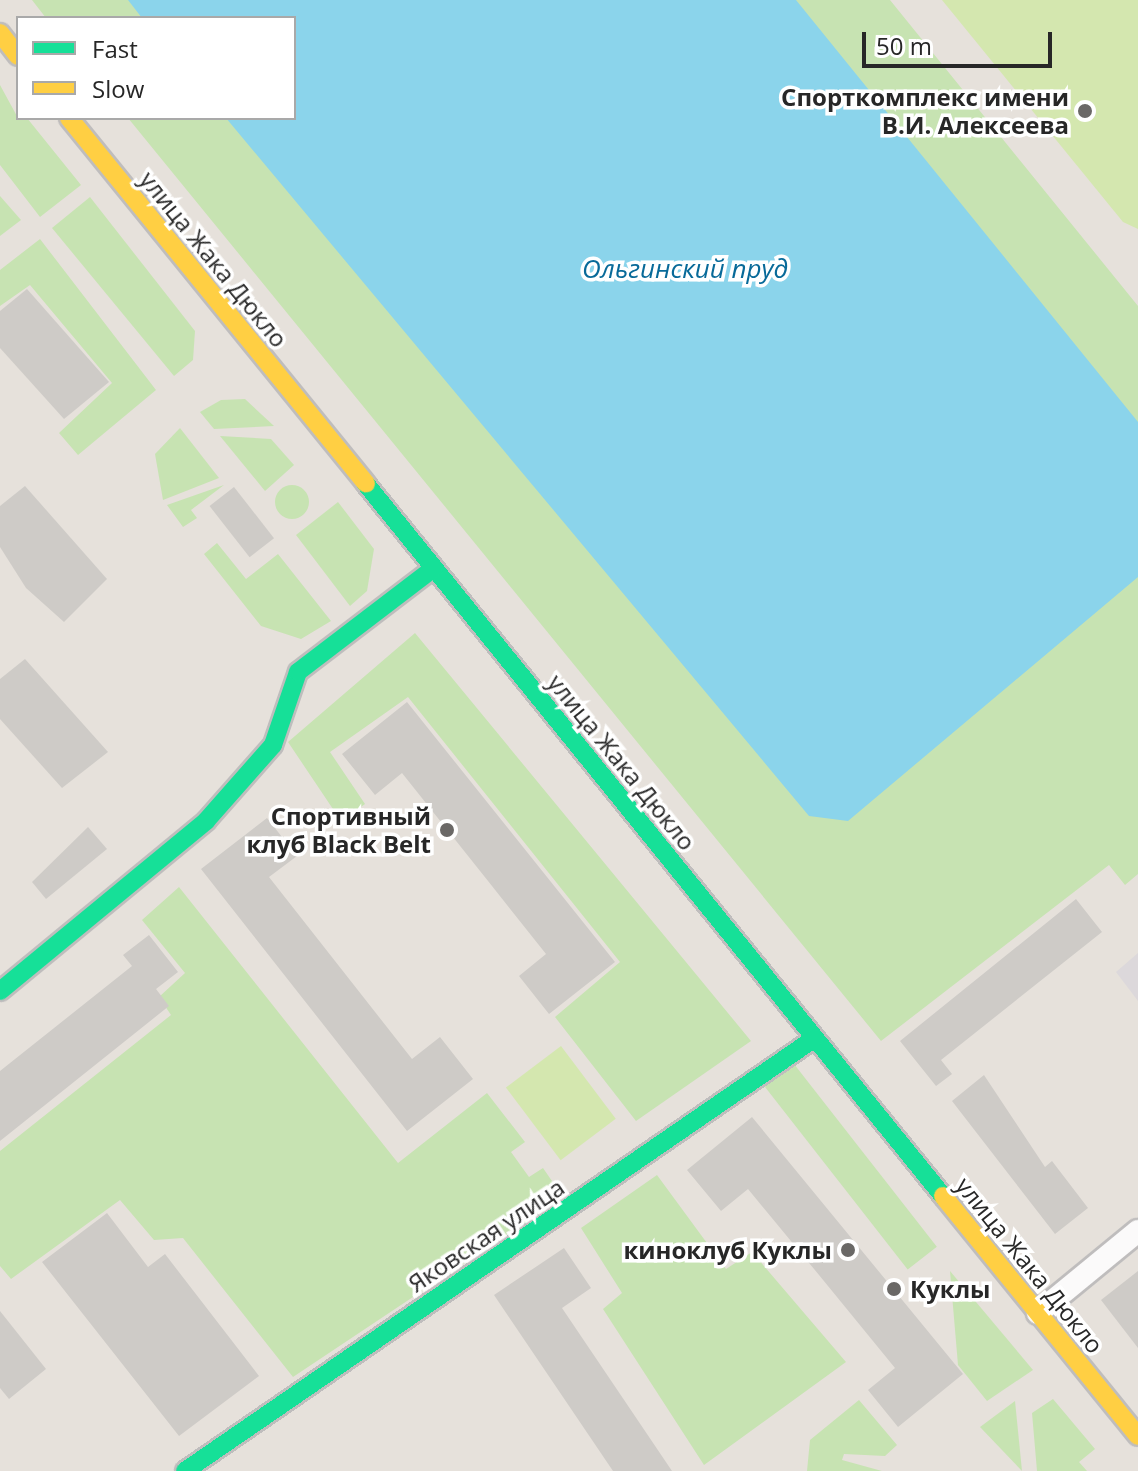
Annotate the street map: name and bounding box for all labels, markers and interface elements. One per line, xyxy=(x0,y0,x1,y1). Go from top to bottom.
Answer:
legend xyxy=(16,16,296,120)
scale bar xyxy=(866,16,1056,66)
text: 50 m xyxy=(876,29,932,62)
text: Fast xyxy=(92,32,138,65)
text: Slow xyxy=(92,72,144,105)
place label: Спорткомплекс имени В.И. Алексеева xyxy=(781,83,1069,139)
marker: Спорткомплекс имени В.И. Алексеева xyxy=(1076,102,1094,120)
street label: улица Жака Дюкло xyxy=(134,165,294,353)
water label: Ольгинский пруд xyxy=(582,253,788,285)
street label: улица Жака Дюкло xyxy=(542,668,702,856)
place label: Спортивный клуб Black Belt xyxy=(246,802,431,858)
marker: Спортивный клуб Black Belt xyxy=(438,821,456,839)
street label: улица Жака Дюкло xyxy=(950,1171,1110,1359)
street label: Яковская улица xyxy=(403,1172,569,1298)
place label: киноклуб Куклы xyxy=(623,1236,832,1264)
marker: киноклуб Куклы xyxy=(839,1241,857,1259)
place label: Куклы xyxy=(910,1275,991,1303)
marker: Куклы xyxy=(885,1280,903,1298)

